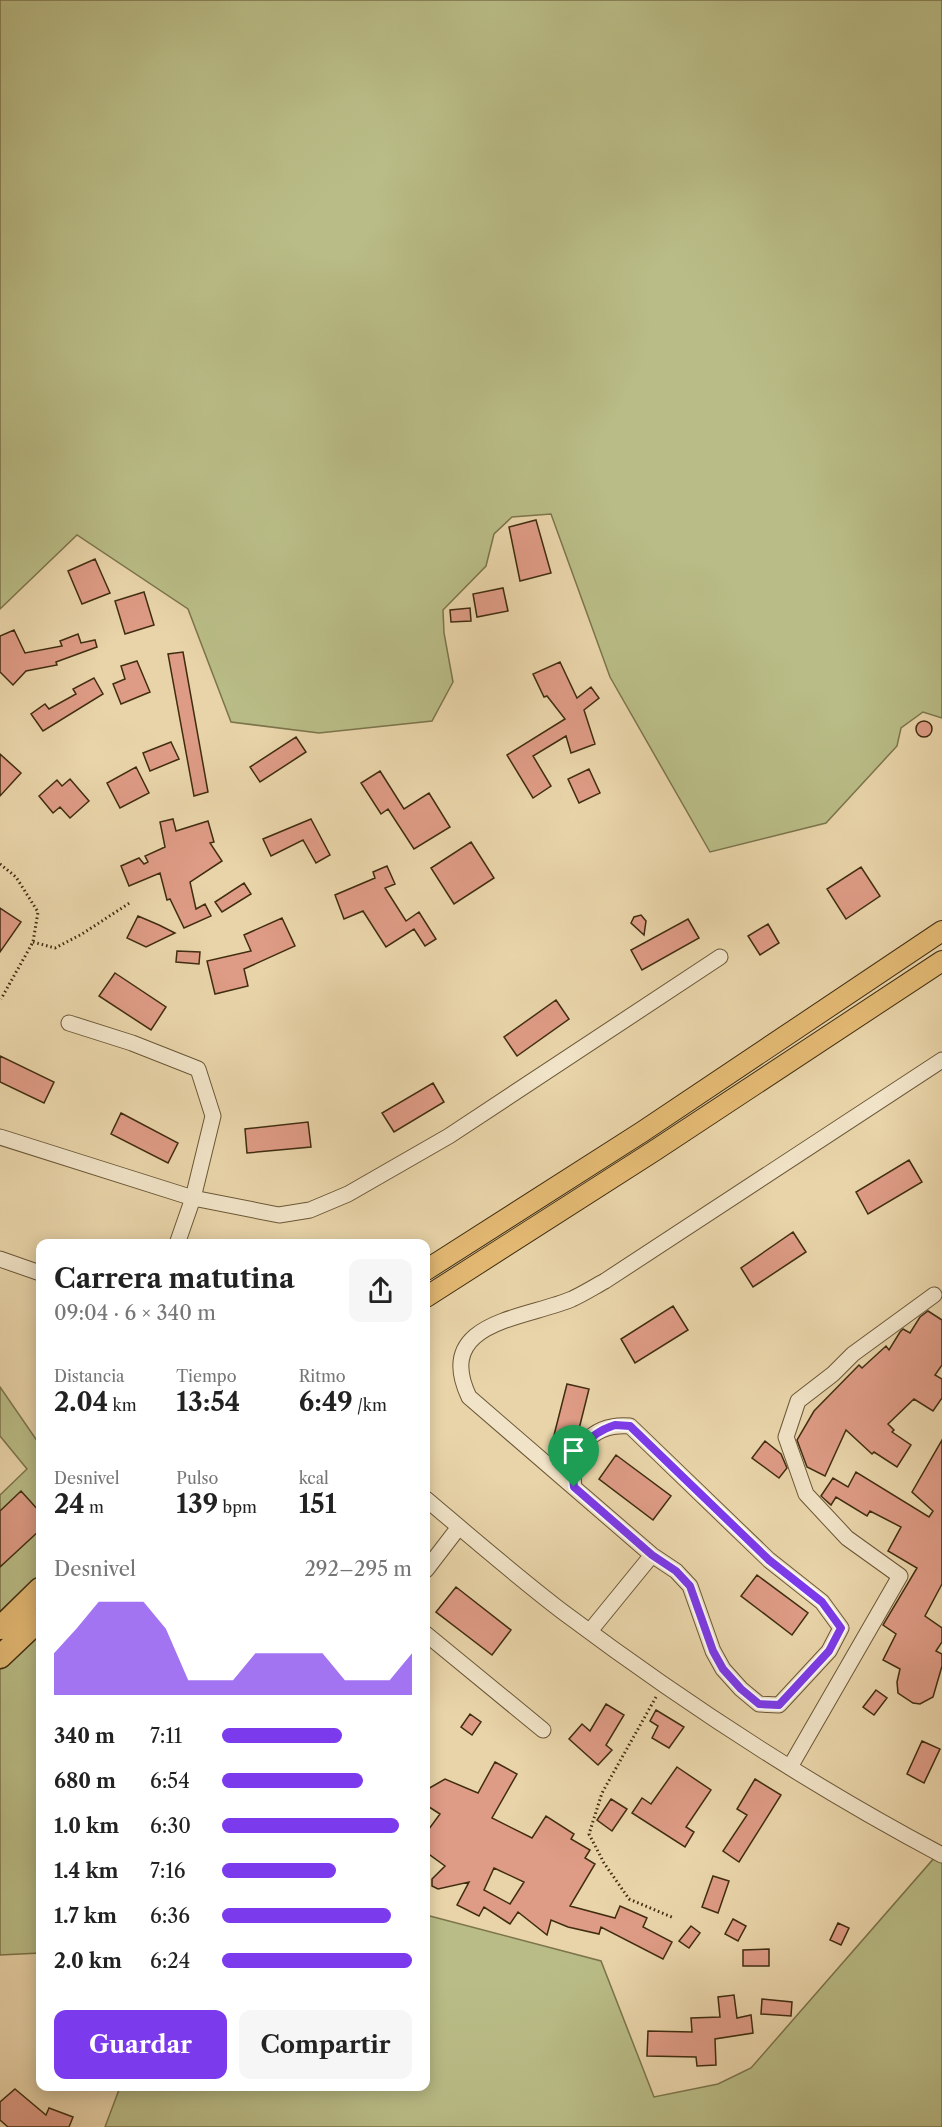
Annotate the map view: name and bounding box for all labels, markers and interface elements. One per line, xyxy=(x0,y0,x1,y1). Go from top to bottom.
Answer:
button: share xyxy=(349,1259,412,1322)
text: Carrera matutina xyxy=(54,1262,295,1295)
text: 09:04 · 6 × 340 m xyxy=(54,1301,216,1325)
text: Distancia xyxy=(54,1366,125,1386)
text: Tiempo xyxy=(176,1366,236,1386)
text: Ritmo xyxy=(299,1366,346,1386)
text: 2.04 xyxy=(54,1386,108,1418)
text: 13:54 xyxy=(176,1386,240,1418)
text: 6:49 xyxy=(299,1386,353,1418)
text: km xyxy=(108,1395,137,1415)
text: /km xyxy=(353,1395,387,1415)
pin xyxy=(548,1425,599,1487)
icon: arrive xyxy=(557,1434,590,1467)
text: Desnivel xyxy=(54,1468,120,1488)
text: Pulso xyxy=(176,1468,218,1488)
text: kcal xyxy=(299,1468,329,1488)
text: 24 xyxy=(54,1488,85,1520)
text: 139 xyxy=(176,1488,218,1520)
text: 151 xyxy=(299,1488,336,1520)
text: m xyxy=(85,1497,104,1517)
text: bpm xyxy=(218,1497,257,1517)
text: Desnivel xyxy=(54,1557,136,1581)
text: 292–295 m xyxy=(304,1557,412,1581)
text: 340 m xyxy=(54,1724,115,1748)
text: 7:11 xyxy=(150,1724,182,1748)
text: 680 m xyxy=(54,1769,116,1793)
text: 6:54 xyxy=(150,1769,190,1793)
text: 1.0 km xyxy=(54,1814,119,1838)
text: 6:30 xyxy=(150,1814,191,1838)
text: 1.4 km xyxy=(54,1859,119,1883)
text: 7:16 xyxy=(150,1859,186,1883)
text: 1.7 km xyxy=(54,1904,117,1928)
text: 6:36 xyxy=(150,1904,190,1928)
text: 2.0 km xyxy=(54,1949,122,1973)
text: 6:24 xyxy=(150,1949,190,1973)
button: Guardar xyxy=(54,2010,227,2079)
button: Compartir xyxy=(239,2010,412,2079)

